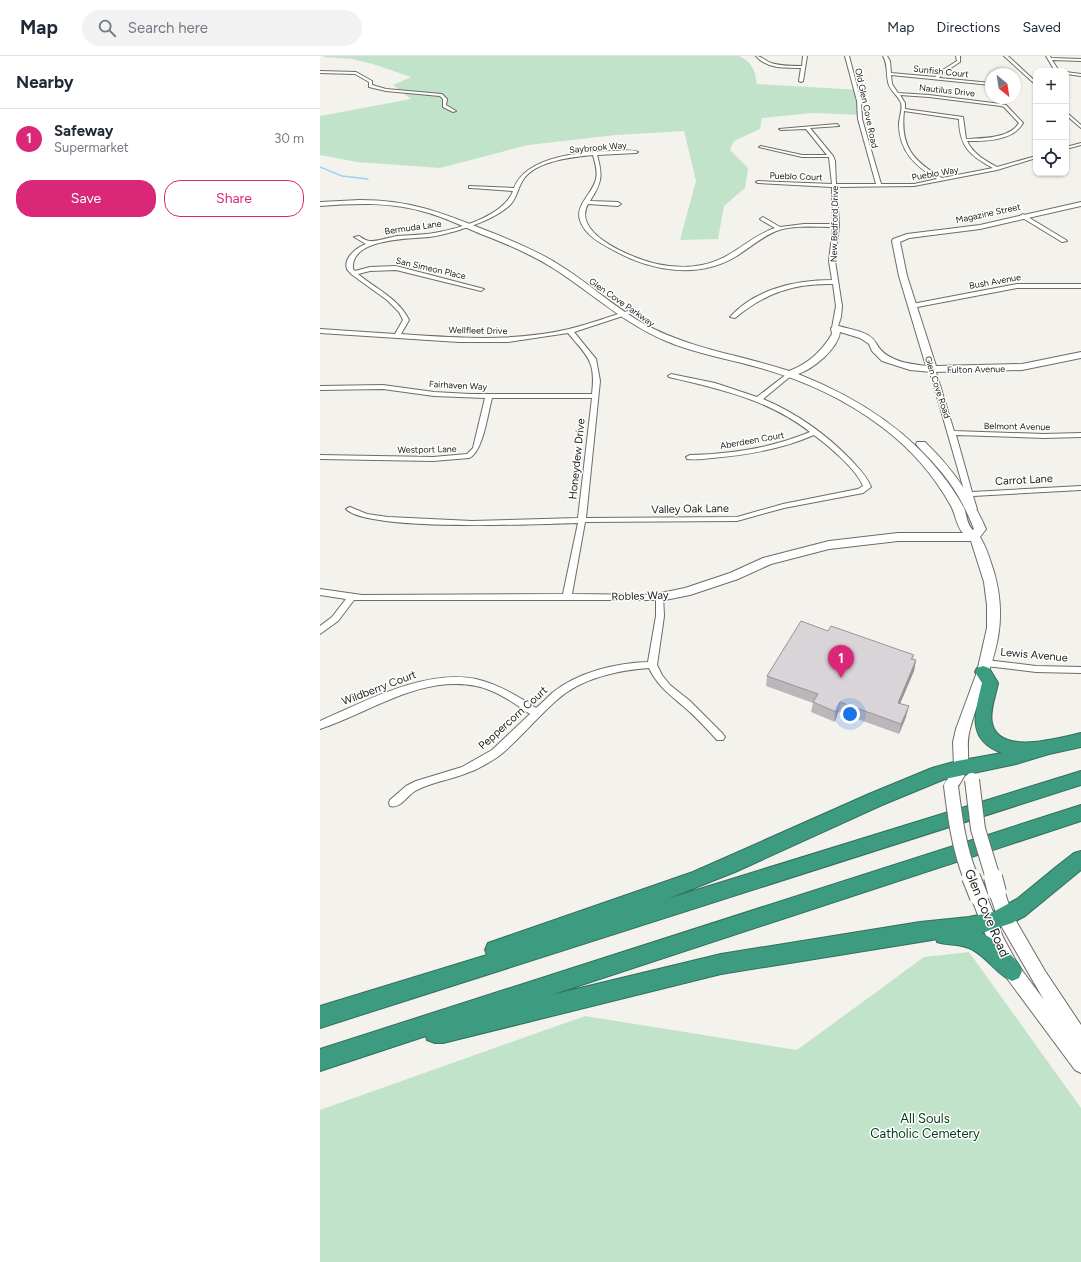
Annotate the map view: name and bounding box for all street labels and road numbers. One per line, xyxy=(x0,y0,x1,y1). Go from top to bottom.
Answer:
street label: Sunfish Court xyxy=(913,63,970,79)
street label: Old Glen Cove Road xyxy=(853,67,881,149)
street label: Nautilus Drive xyxy=(918,82,976,98)
street label: Saybrook Way xyxy=(569,139,627,155)
street label: Pueblo Way xyxy=(911,163,960,183)
street label: Pueblo Court xyxy=(769,170,823,182)
street label: New Bedford Drive xyxy=(828,186,840,262)
street label: Magazine Street xyxy=(955,201,1022,225)
street label: Bermuda Lane xyxy=(384,218,442,236)
street label: San Simeon Place xyxy=(395,255,467,281)
street label: Bush Avenue xyxy=(968,271,1022,291)
street label: Glen Cove Parkway xyxy=(587,275,657,329)
street label: Wellfleet Drive xyxy=(449,324,508,336)
street label: Glen Cove Road xyxy=(923,354,953,420)
street label: Fulton Avenue xyxy=(947,363,1005,375)
street label: Fairhaven Way xyxy=(429,378,488,392)
street label: Honeydew Drive xyxy=(566,418,588,500)
street label: Belmont Avenue xyxy=(984,420,1050,432)
street label: Aberdeen Court xyxy=(719,429,785,451)
street label: Westport Lane xyxy=(397,443,457,455)
street label: Carrot Lane xyxy=(995,472,1053,488)
street label: Valley Oak Lane xyxy=(651,502,729,516)
street label: Robles Way xyxy=(611,588,669,603)
street label: Lewis Avenue xyxy=(1000,646,1068,664)
street label: Wildberry Court xyxy=(340,668,418,708)
street label: Peppercorn Court xyxy=(476,684,550,752)
street label: Glen Cove Road xyxy=(962,867,1012,959)

